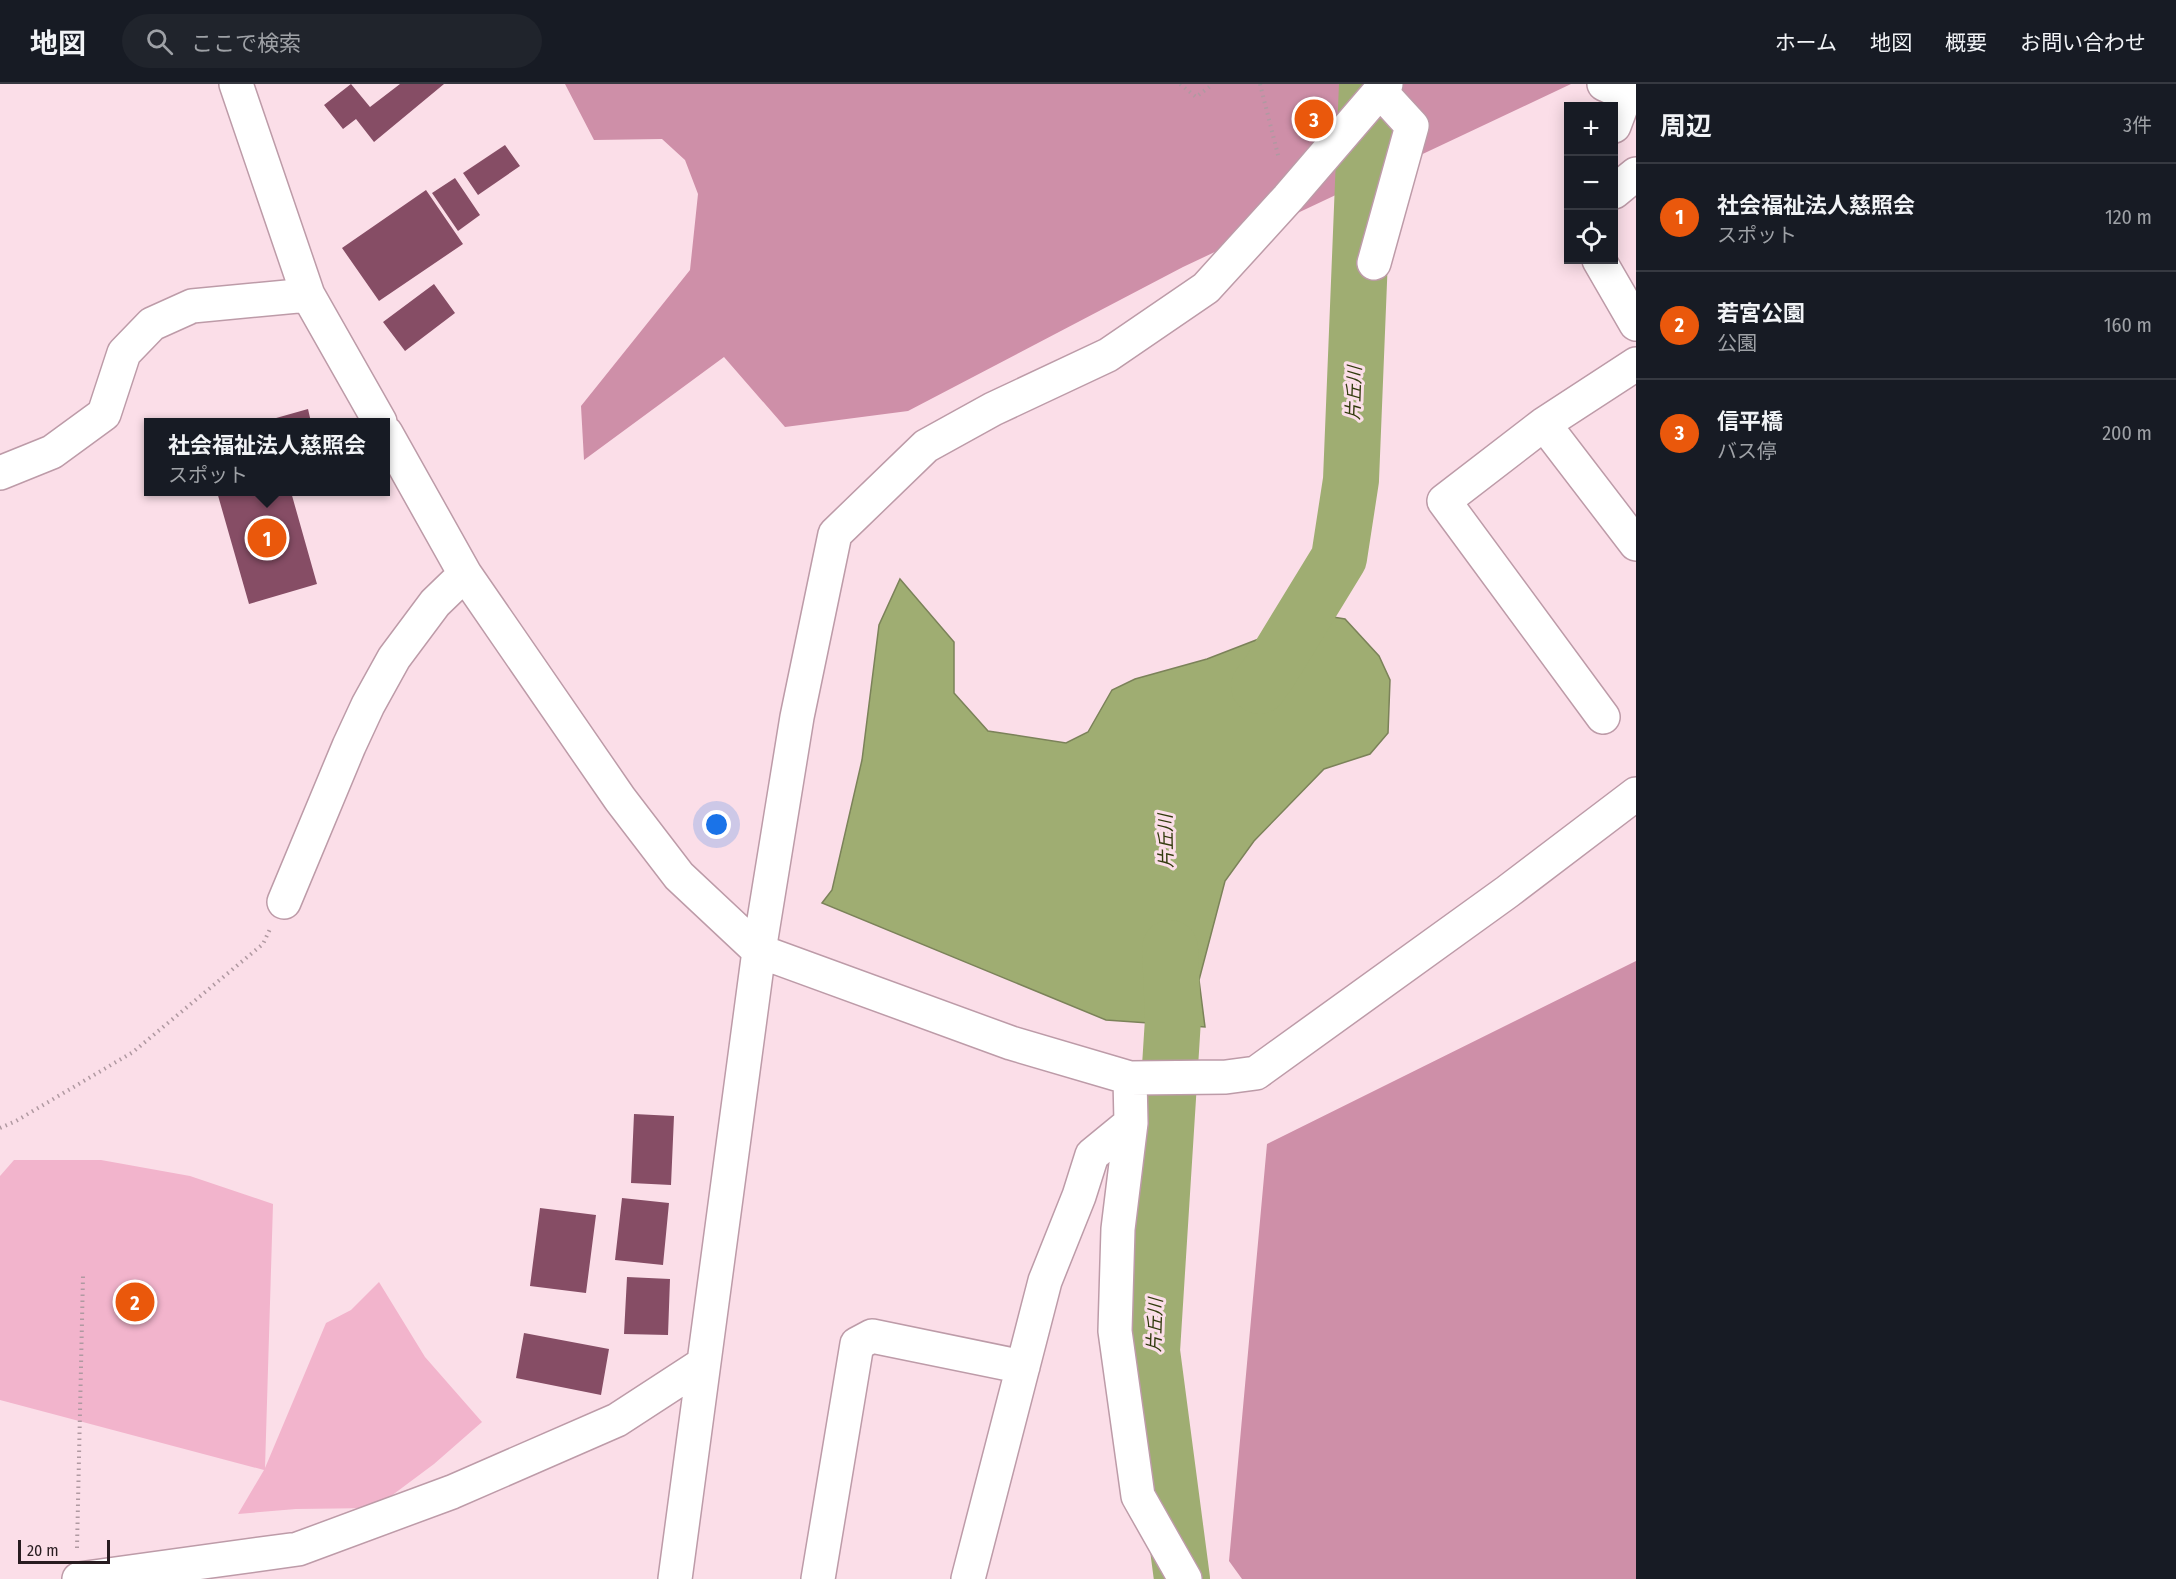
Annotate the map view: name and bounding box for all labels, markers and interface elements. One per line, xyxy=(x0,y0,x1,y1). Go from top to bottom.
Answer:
search box xyxy=(122,14,542,68)
icon: search xyxy=(143,25,176,58)
text: 地図 xyxy=(30,27,86,60)
text: ここで検索 xyxy=(191,30,301,57)
text: ホーム xyxy=(1775,30,1837,56)
text: 地図 xyxy=(1870,30,1912,56)
text: 概要 xyxy=(1945,30,1987,56)
text: お問い合わせ xyxy=(2020,30,2146,56)
pin: 3 xyxy=(1294,96,1334,141)
map controls xyxy=(1564,102,1618,264)
button: + xyxy=(1564,102,1618,156)
text: 周辺 xyxy=(1660,111,1712,142)
text: 3件 xyxy=(2123,113,2152,137)
button: − xyxy=(1564,156,1618,210)
text: 社会福祉法人慈照会 xyxy=(1717,192,1915,219)
text: 1 xyxy=(1675,205,1684,229)
text: 120 m xyxy=(2105,205,2152,229)
button: locate xyxy=(1564,210,1618,264)
text: スポット xyxy=(1717,223,1797,247)
text: 若宮公園 xyxy=(1717,300,1805,327)
text: 2 xyxy=(1675,313,1684,337)
text: 160 m xyxy=(2104,313,2152,337)
text: 公園 xyxy=(1717,331,1757,355)
water label: 片丘川 xyxy=(1342,364,1366,420)
text: 信平橋 xyxy=(1717,408,1783,435)
popup xyxy=(144,418,390,496)
text: 3 xyxy=(1675,421,1684,445)
text: 200 m xyxy=(2102,421,2152,445)
text: 社会福祉法人慈照会 xyxy=(168,432,366,459)
text: バス停 xyxy=(1717,439,1777,463)
text: スポット xyxy=(168,463,248,487)
pin: 1 xyxy=(248,516,286,560)
your location xyxy=(702,810,731,839)
water label: 片丘川 xyxy=(1154,812,1177,868)
pin: 2 xyxy=(116,1280,154,1324)
water label: 片丘川 xyxy=(1143,1296,1167,1352)
scale bar xyxy=(18,1537,110,1564)
text: 20 m xyxy=(27,1541,58,1560)

